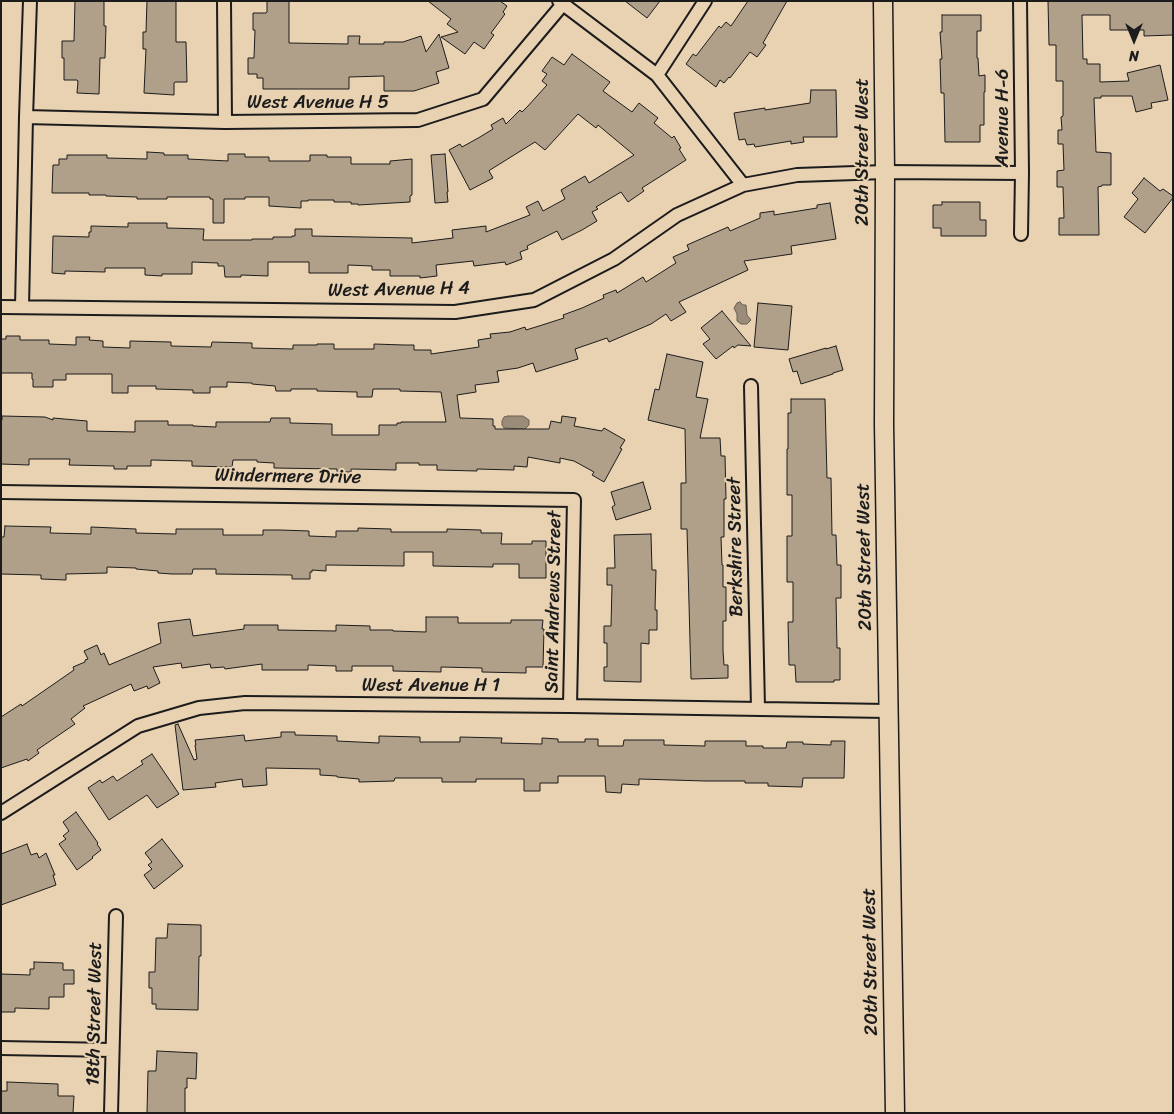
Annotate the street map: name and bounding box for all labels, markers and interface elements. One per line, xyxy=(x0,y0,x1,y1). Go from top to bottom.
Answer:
north arrow xyxy=(1109,15,1159,65)
text: N xyxy=(1129,43,1139,68)
street label: Avenue H-6 xyxy=(992,69,1014,167)
street label: 20th Street West xyxy=(852,78,874,226)
street label: West Avenue H 5 xyxy=(247,92,389,114)
street label: West Avenue H 4 xyxy=(328,277,470,303)
street label: Windermere Drive xyxy=(214,464,362,490)
street label: Berkshire Street xyxy=(723,477,749,617)
street label: 20th Street West xyxy=(852,483,878,631)
street label: Saint Andrews Street xyxy=(541,511,567,693)
street label: West Avenue H 1 xyxy=(362,675,500,697)
street label: 20th Street West xyxy=(858,888,884,1036)
street label: 18th Street West xyxy=(82,942,108,1086)

